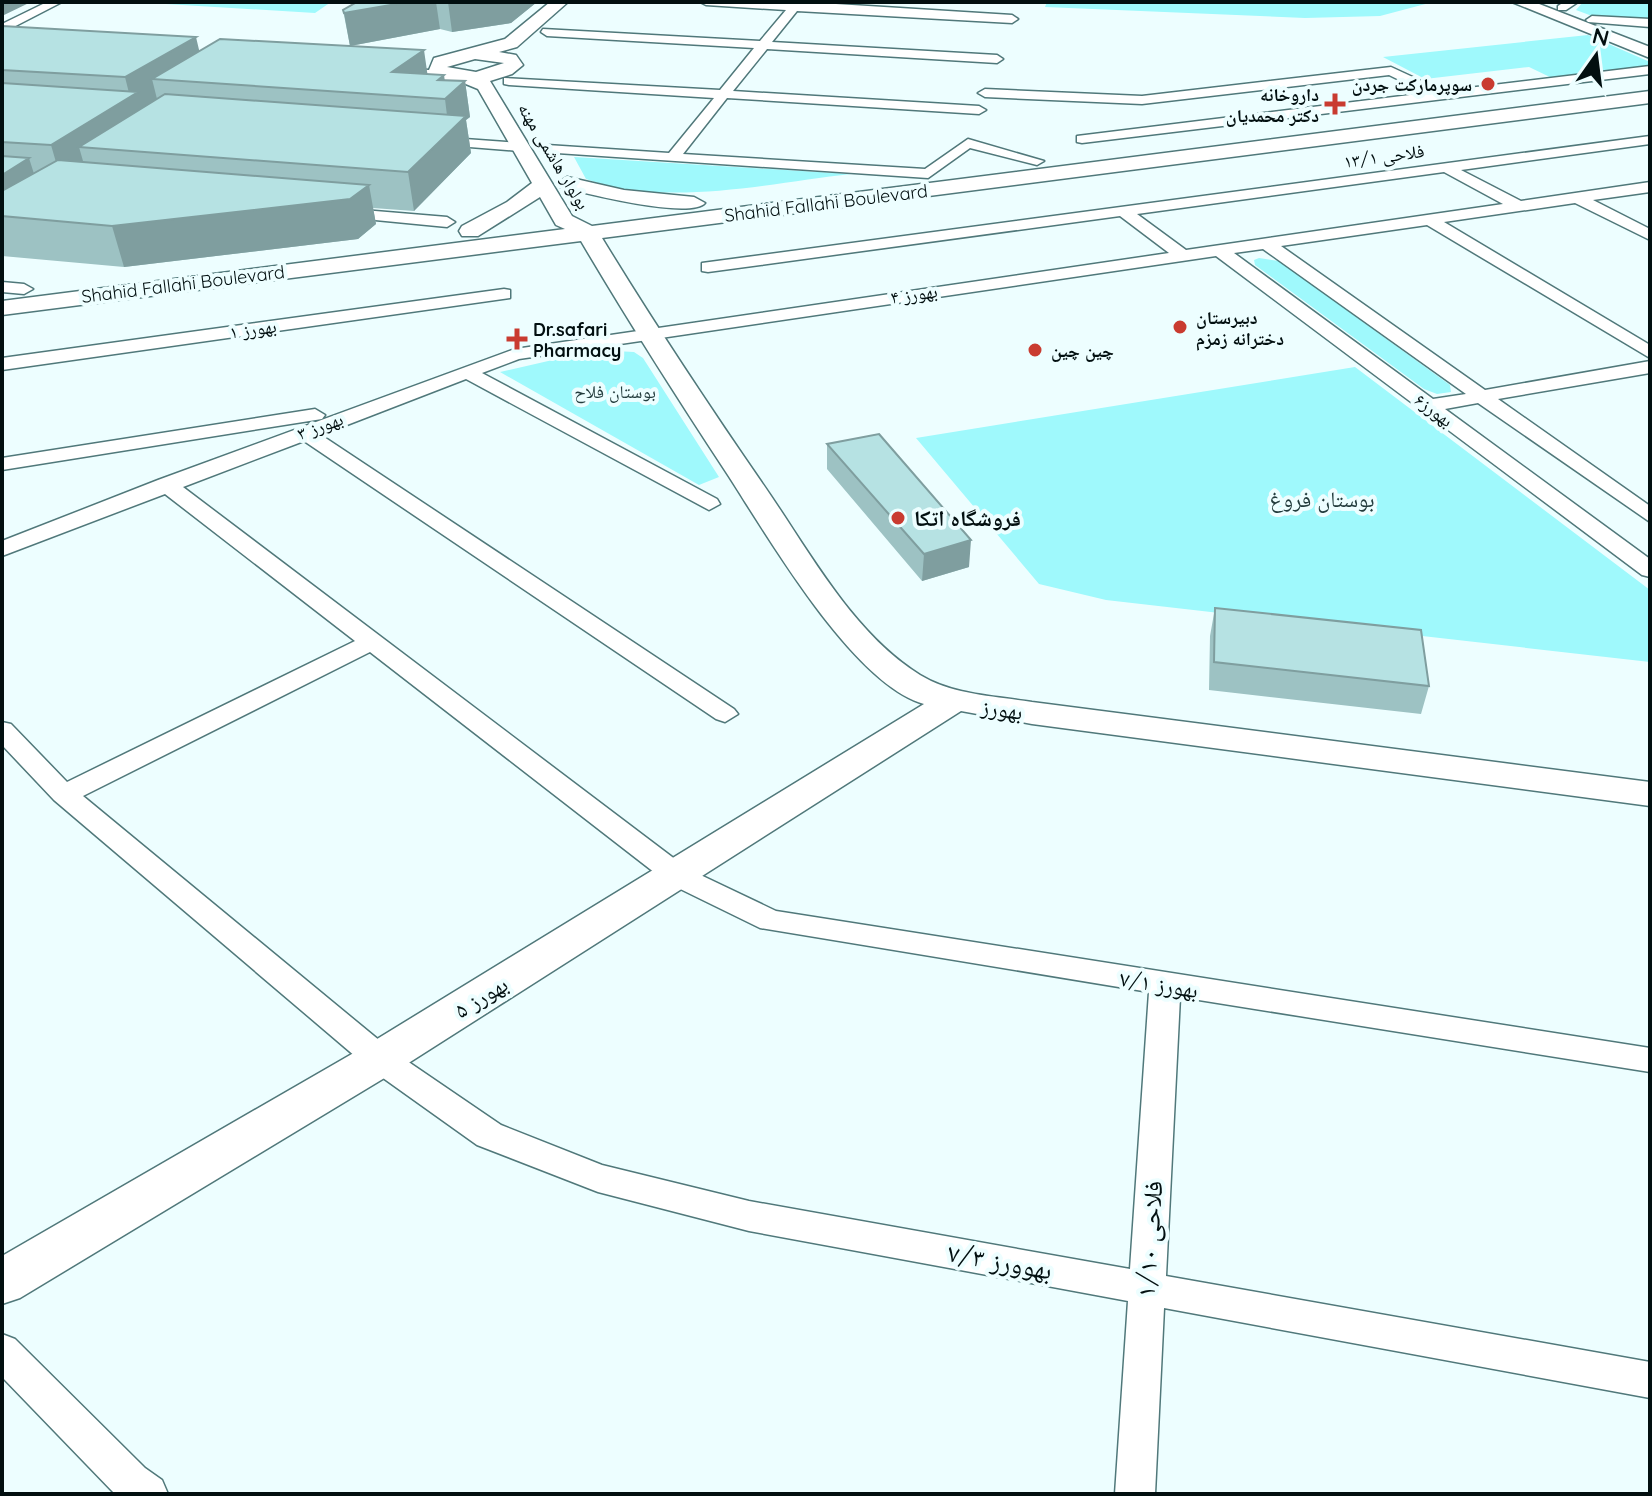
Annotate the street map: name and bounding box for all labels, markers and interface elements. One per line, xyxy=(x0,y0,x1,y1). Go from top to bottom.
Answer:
north arrow xyxy=(1556,16,1636,96)
text: N xyxy=(1590,21,1612,52)
place label: سوپرمارکت جردن xyxy=(1352,73,1472,96)
marker: سوپرمارکت جردن xyxy=(1479,75,1497,93)
place label: داروخانه دکتر محمدیان xyxy=(1226,83,1319,127)
marker: داروخانه دکتر محمدیان xyxy=(1326,95,1344,113)
street label: بولوار هاشمی مهنه xyxy=(513,98,595,214)
street label: فلاحی ۱۳/۱ xyxy=(1342,139,1426,173)
street label: Shahid Fallahi Boulevard xyxy=(723,179,929,227)
street label: Shahid Fallahi Boulevard xyxy=(80,260,286,308)
street label: بهورز ۴ xyxy=(889,279,939,309)
place label: دبیرستان دخترانه زمزم xyxy=(1196,306,1284,351)
street label: بهورز ۱ xyxy=(228,314,278,344)
place label: Dr.safari Pharmacy xyxy=(533,318,621,362)
marker: دبیرستان دخترانه زمزم xyxy=(1171,318,1189,336)
marker: Dr.safari Pharmacy xyxy=(508,330,526,348)
place label: چین چین xyxy=(1051,339,1114,362)
marker: چین چین xyxy=(1026,341,1044,359)
park label: بوستان فلاح xyxy=(574,380,656,404)
street label: بهورز۶ xyxy=(1410,388,1458,432)
street label: بهورز ۳ xyxy=(294,407,346,445)
park label: بوستان فروغ xyxy=(1270,485,1374,513)
place label: فروشگاه اتکا xyxy=(914,504,1021,532)
marker: فروشگاه اتکا xyxy=(889,509,907,527)
street label: بهورز xyxy=(978,692,1025,726)
street label: بهورز ۷/۱ xyxy=(1118,964,1200,1004)
street label: بهورز ۵ xyxy=(449,970,513,1024)
street label: فلاحی ۱/۱۰ xyxy=(1128,1180,1170,1298)
street label: بهوورز ۷/۳ xyxy=(945,1236,1055,1286)

